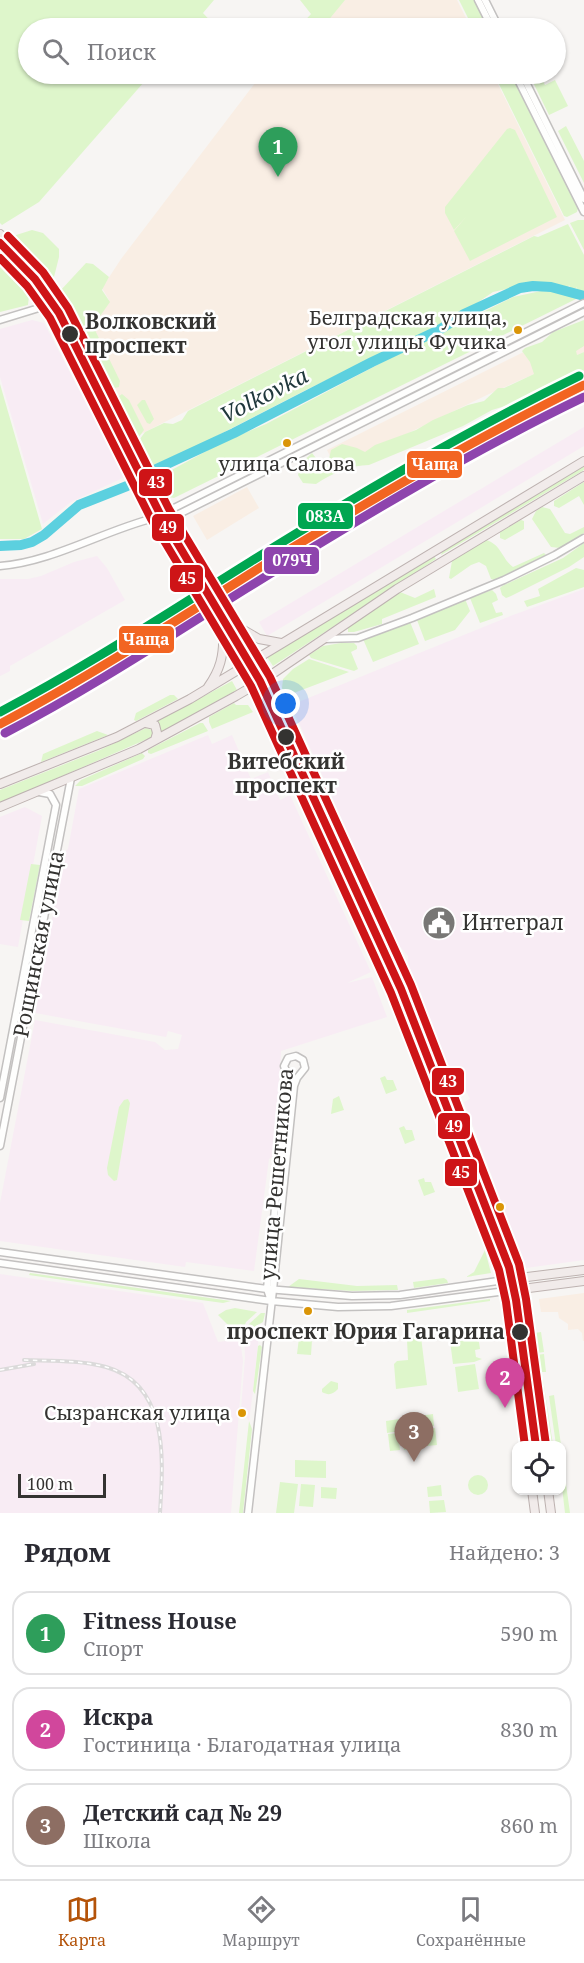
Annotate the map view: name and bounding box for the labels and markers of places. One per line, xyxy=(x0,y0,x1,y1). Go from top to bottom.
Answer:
pin: 1 xyxy=(258,128,298,177)
place label: Белградская улица, угол улицы Фучика xyxy=(307,304,507,355)
place label: Волковский проспект xyxy=(85,307,216,359)
marker: Волковский проспект xyxy=(60,324,80,344)
marker: Белградская улица, угол улицы Фучика xyxy=(512,324,524,336)
marker: улица Салова xyxy=(281,437,293,449)
place label: улица Салова xyxy=(219,450,355,477)
marker: Витебский проспект xyxy=(276,727,296,747)
place label: Витебский проспект xyxy=(227,747,345,799)
public building icon: Интеграл xyxy=(421,905,457,941)
place label: Интеграл xyxy=(462,908,564,936)
unlabelled marker xyxy=(494,1201,506,1213)
unlabelled marker xyxy=(302,1305,314,1317)
place label: проспект Юрия Гагарина xyxy=(227,1317,505,1345)
marker: проспект Юрия Гагарина xyxy=(510,1322,530,1342)
pin: 2 xyxy=(486,1358,524,1408)
place label: Сызранская улица xyxy=(44,1399,231,1426)
marker: Сызранская улица xyxy=(236,1407,248,1419)
pin: 3 xyxy=(394,1412,434,1462)

